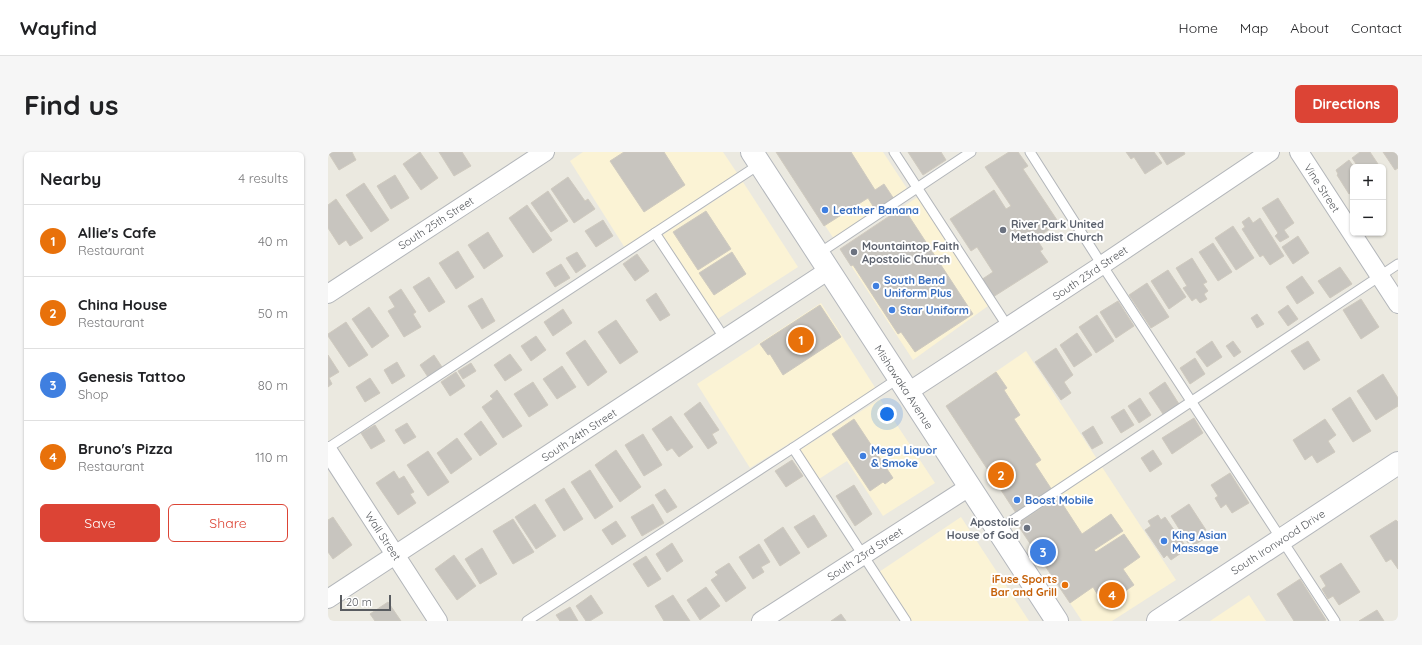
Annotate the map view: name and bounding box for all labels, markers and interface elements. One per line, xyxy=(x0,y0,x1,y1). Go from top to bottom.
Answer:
text: Wayfind xyxy=(20,16,97,40)
text: Home xyxy=(1179,19,1218,37)
text: Map xyxy=(1240,19,1268,37)
text: About xyxy=(1290,19,1329,37)
text: Contact xyxy=(1351,19,1402,37)
button: Directions xyxy=(1295,85,1398,123)
text: Find us xyxy=(24,87,118,122)
street label: Vine Street xyxy=(1301,161,1343,215)
map controls xyxy=(1350,164,1386,236)
button: + xyxy=(1350,164,1386,200)
text: Nearby xyxy=(40,168,101,189)
text: 4 results xyxy=(238,170,288,186)
street label: South 25th Street xyxy=(396,193,477,253)
button: − xyxy=(1350,200,1386,236)
place label: Leather Banana xyxy=(833,203,919,217)
marker: Leather Banana xyxy=(820,205,830,215)
place label: River Park United Methodist Church xyxy=(1011,217,1104,244)
text: Allie's Cafe xyxy=(78,223,156,242)
marker: River Park United Methodist Church xyxy=(998,225,1008,235)
text: 1 xyxy=(50,233,56,249)
text: 40 m xyxy=(258,233,288,249)
place label: Mountaintop Faith Apostolic Church xyxy=(862,239,959,266)
text: Restaurant xyxy=(78,242,144,258)
street label: South 23rd Street xyxy=(1050,243,1130,303)
marker: Mountaintop Faith Apostolic Church xyxy=(849,247,859,257)
place label: South Bend Uniform Plus xyxy=(884,273,952,300)
marker: South Bend Uniform Plus xyxy=(871,281,881,291)
text: China House xyxy=(78,295,167,314)
place label: Star Uniform xyxy=(900,303,969,317)
text: 2 xyxy=(49,305,57,321)
text: 50 m xyxy=(258,305,288,321)
marker: Star Uniform xyxy=(887,305,897,315)
text: Restaurant xyxy=(78,314,144,330)
pin: 1 xyxy=(788,325,814,355)
street label: Mishawaka Avenue xyxy=(872,342,936,432)
text: Genesis Tattoo xyxy=(78,367,186,386)
text: 3 xyxy=(50,377,56,393)
text: 80 m xyxy=(258,377,288,393)
text: Shop xyxy=(78,386,108,402)
your location xyxy=(877,404,897,424)
street label: South 24th Street xyxy=(539,405,619,465)
text: Bruno's Pizza xyxy=(78,439,173,458)
place label: Mega Liquor & Smoke xyxy=(871,443,937,470)
text: 4 xyxy=(49,449,57,465)
text: 110 m xyxy=(255,449,288,465)
marker: Mega Liquor & Smoke xyxy=(858,451,868,461)
text: Restaurant xyxy=(78,458,144,474)
pin: 2 xyxy=(988,460,1014,490)
place label: Boost Mobile xyxy=(1025,493,1094,507)
marker: Boost Mobile xyxy=(1012,495,1022,505)
button: Save xyxy=(40,504,160,542)
button: Share xyxy=(168,504,288,542)
street label: South Ironwood Drive xyxy=(1228,506,1328,578)
street label: Wall Street xyxy=(362,509,404,563)
place label: Apostolic House of God xyxy=(947,515,1019,542)
marker: Apostolic House of God xyxy=(1022,523,1032,533)
street label: South 23rd Street xyxy=(824,524,906,584)
place label: King Asian Massage xyxy=(1172,528,1227,555)
marker: King Asian Massage xyxy=(1159,536,1169,546)
pin: 3 xyxy=(1030,537,1056,567)
place label: iFuse Sports Bar and Grill xyxy=(991,572,1057,599)
marker: iFuse Sports Bar and Grill xyxy=(1060,580,1070,590)
pin: 4 xyxy=(1099,580,1125,610)
scale bar xyxy=(340,593,391,612)
text: 20 m xyxy=(346,595,372,609)

